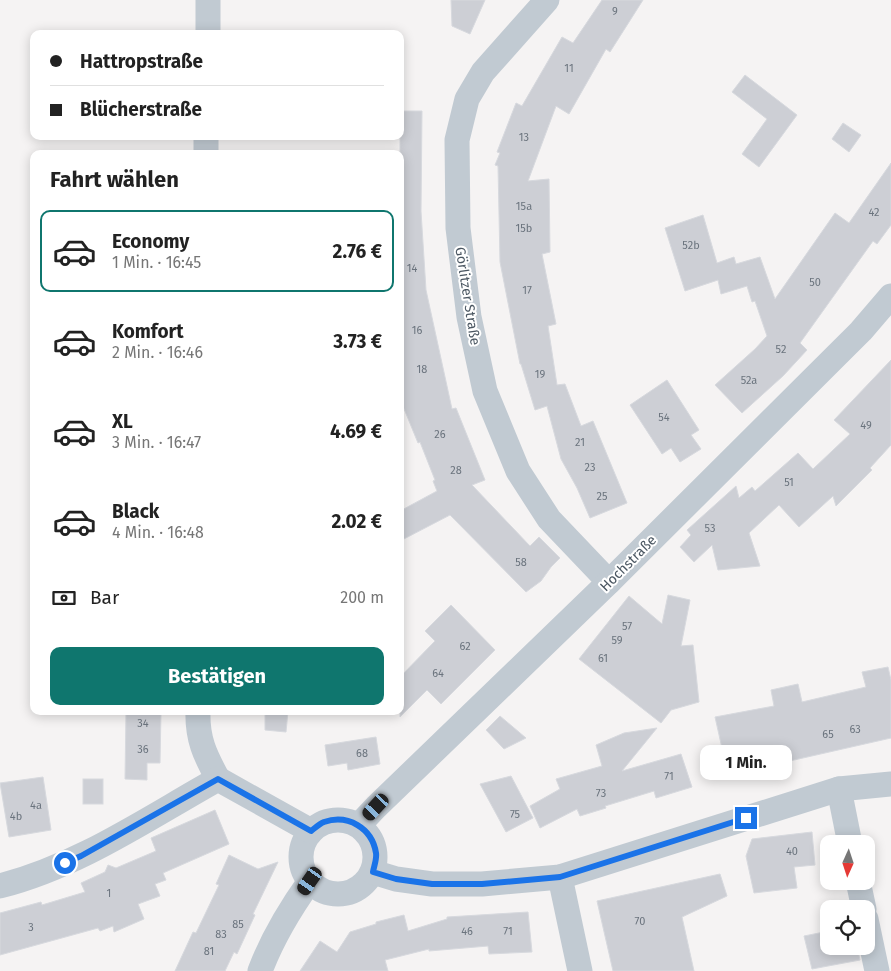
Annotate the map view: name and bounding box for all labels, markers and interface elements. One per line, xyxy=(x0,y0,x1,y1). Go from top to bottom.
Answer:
house number: 9 xyxy=(612,5,618,18)
text: Hattropstraße xyxy=(80,50,203,73)
house number: 11 xyxy=(564,62,574,75)
text: Blücherstraße xyxy=(80,98,202,121)
house number: 13 xyxy=(519,131,529,144)
text: Fahrt wählen xyxy=(50,166,179,193)
house number: 15a xyxy=(516,200,532,213)
house number: 42 xyxy=(868,206,880,219)
house number: 15b xyxy=(516,222,532,235)
icon: car xyxy=(52,229,97,274)
text: Economy xyxy=(112,230,189,253)
house number: 52b xyxy=(682,239,700,252)
text: 2.76 € xyxy=(333,240,382,263)
street label: Görlitzer Straße xyxy=(451,246,484,347)
text: 1 Min. · 16:45 xyxy=(112,253,201,272)
house number: 14 xyxy=(407,262,417,275)
house number: 50 xyxy=(809,276,821,289)
house number: 17 xyxy=(522,284,532,297)
icon: car xyxy=(52,319,97,364)
text: Komfort xyxy=(112,320,183,343)
house number: 16 xyxy=(412,324,422,337)
text: 3.73 € xyxy=(333,330,382,353)
text: 2 Min. · 16:46 xyxy=(112,343,203,362)
house number: 52 xyxy=(776,343,786,356)
house number: 18 xyxy=(417,363,427,376)
house number: 19 xyxy=(535,368,545,381)
house number: 52a xyxy=(741,374,757,387)
icon: car xyxy=(52,409,97,454)
text: XL xyxy=(112,410,133,433)
house number: 54 xyxy=(658,411,670,424)
house number: 49 xyxy=(860,419,872,432)
text: 4.69 € xyxy=(330,420,382,443)
house number: 26 xyxy=(434,428,446,441)
text: 3 Min. · 16:47 xyxy=(112,433,201,452)
house number: 21 xyxy=(575,436,585,449)
house number: 23 xyxy=(585,461,595,474)
house number: 28 xyxy=(450,464,462,477)
house number: 51 xyxy=(784,476,794,489)
house number: 25 xyxy=(597,490,608,503)
icon: car xyxy=(52,499,97,544)
text: Black xyxy=(112,500,159,523)
text: 2.02 € xyxy=(331,510,382,533)
house number: 53 xyxy=(705,522,715,535)
text: 4 Min. · 16:48 xyxy=(112,523,204,542)
street label: Hochstraße xyxy=(597,532,660,595)
house number: 58 xyxy=(515,556,527,569)
icon: cash xyxy=(50,584,78,612)
text: Bar xyxy=(90,586,119,609)
text: 200 m xyxy=(340,588,384,607)
house number: 57 xyxy=(622,620,632,633)
house number: 59 xyxy=(611,634,623,647)
house number: 62 xyxy=(459,640,471,653)
button: Bestätigen xyxy=(50,647,384,705)
house number: 61 xyxy=(598,652,608,665)
house number: 64 xyxy=(432,667,444,680)
house number: 34 xyxy=(137,717,149,730)
house number: 63 xyxy=(849,723,861,736)
house number: 65 xyxy=(822,728,834,741)
house number: 36 xyxy=(137,743,149,756)
callout: 1 Min. xyxy=(700,746,792,780)
house number: 68 xyxy=(356,747,368,760)
text: 1 Min. xyxy=(725,753,767,772)
house number: 71 xyxy=(664,770,674,783)
house number: 73 xyxy=(596,787,606,800)
car xyxy=(360,791,391,823)
house number: 4a xyxy=(30,799,42,812)
route end xyxy=(735,807,757,829)
house number: 75 xyxy=(510,808,521,821)
house number: 4b xyxy=(10,810,22,823)
north arrow xyxy=(820,835,875,890)
map controls xyxy=(820,835,875,955)
house number: 40 xyxy=(786,845,798,858)
route start xyxy=(54,852,76,874)
car xyxy=(295,864,324,898)
house number: 1 xyxy=(107,887,111,900)
button: locate xyxy=(820,900,875,955)
house number: 70 xyxy=(635,915,645,928)
house number: 85 xyxy=(232,918,244,931)
house number: 3 xyxy=(28,921,34,934)
house number: 46 xyxy=(461,925,473,938)
house number: 71 xyxy=(503,925,513,938)
house number: 83 xyxy=(215,928,227,941)
house number: 81 xyxy=(204,945,214,958)

